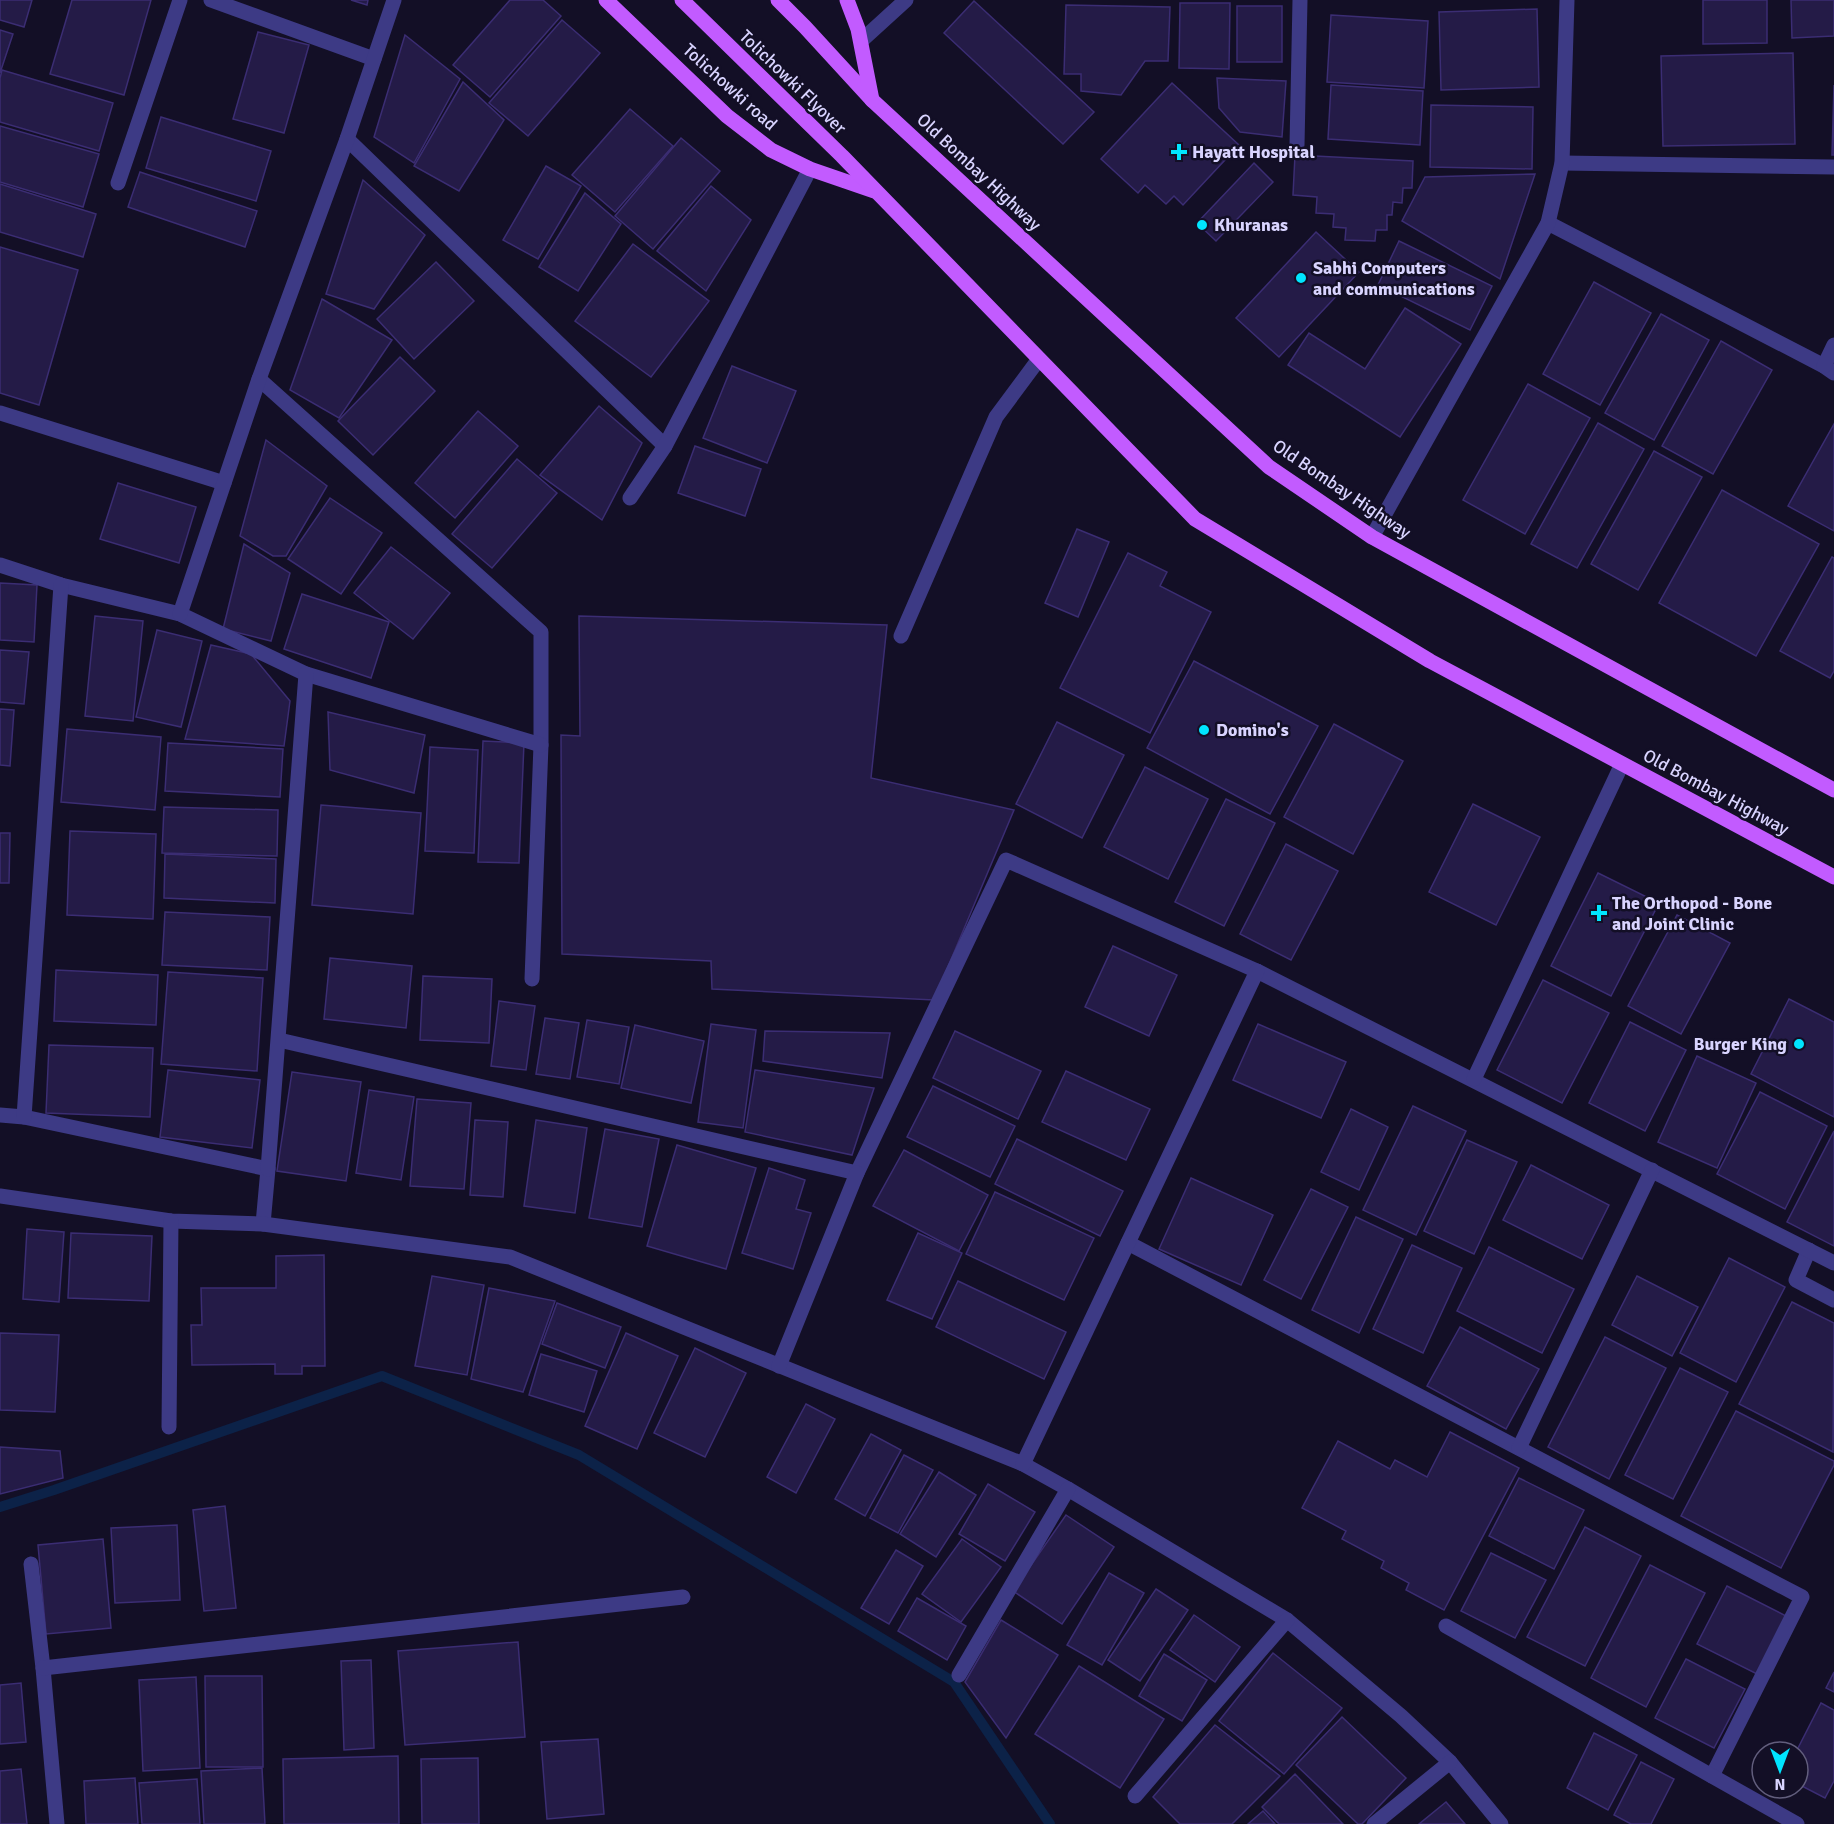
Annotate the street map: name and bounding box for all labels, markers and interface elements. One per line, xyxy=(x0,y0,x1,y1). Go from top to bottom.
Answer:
street label: Tolichowki Flyover xyxy=(735,25,851,139)
street label: Tolichowki road xyxy=(678,39,782,135)
street label: Old Bombay Highway xyxy=(912,109,1046,236)
place label: Hayatt Hospital xyxy=(1192,141,1315,163)
marker: Hayatt Hospital xyxy=(1170,143,1188,161)
place label: Khuranas xyxy=(1214,214,1288,236)
marker: Khuranas xyxy=(1195,218,1209,232)
place label: Sabhi Computers and communications xyxy=(1313,257,1475,300)
marker: Sabhi Computers and communications xyxy=(1294,271,1308,285)
street label: Old Bombay Highway xyxy=(1269,435,1416,544)
place label: Domino's xyxy=(1216,719,1289,741)
marker: Domino's xyxy=(1197,723,1211,737)
street label: Old Bombay Highway xyxy=(1639,744,1793,840)
place label: The Orthopod - Bone and Joint Clinic xyxy=(1612,892,1772,935)
marker: The Orthopod - Bone and Joint Clinic xyxy=(1590,904,1608,922)
place label: Burger King xyxy=(1693,1033,1787,1055)
marker: Burger King xyxy=(1792,1037,1806,1051)
north arrow xyxy=(1750,1740,1810,1800)
text: N xyxy=(1774,1774,1786,1794)

